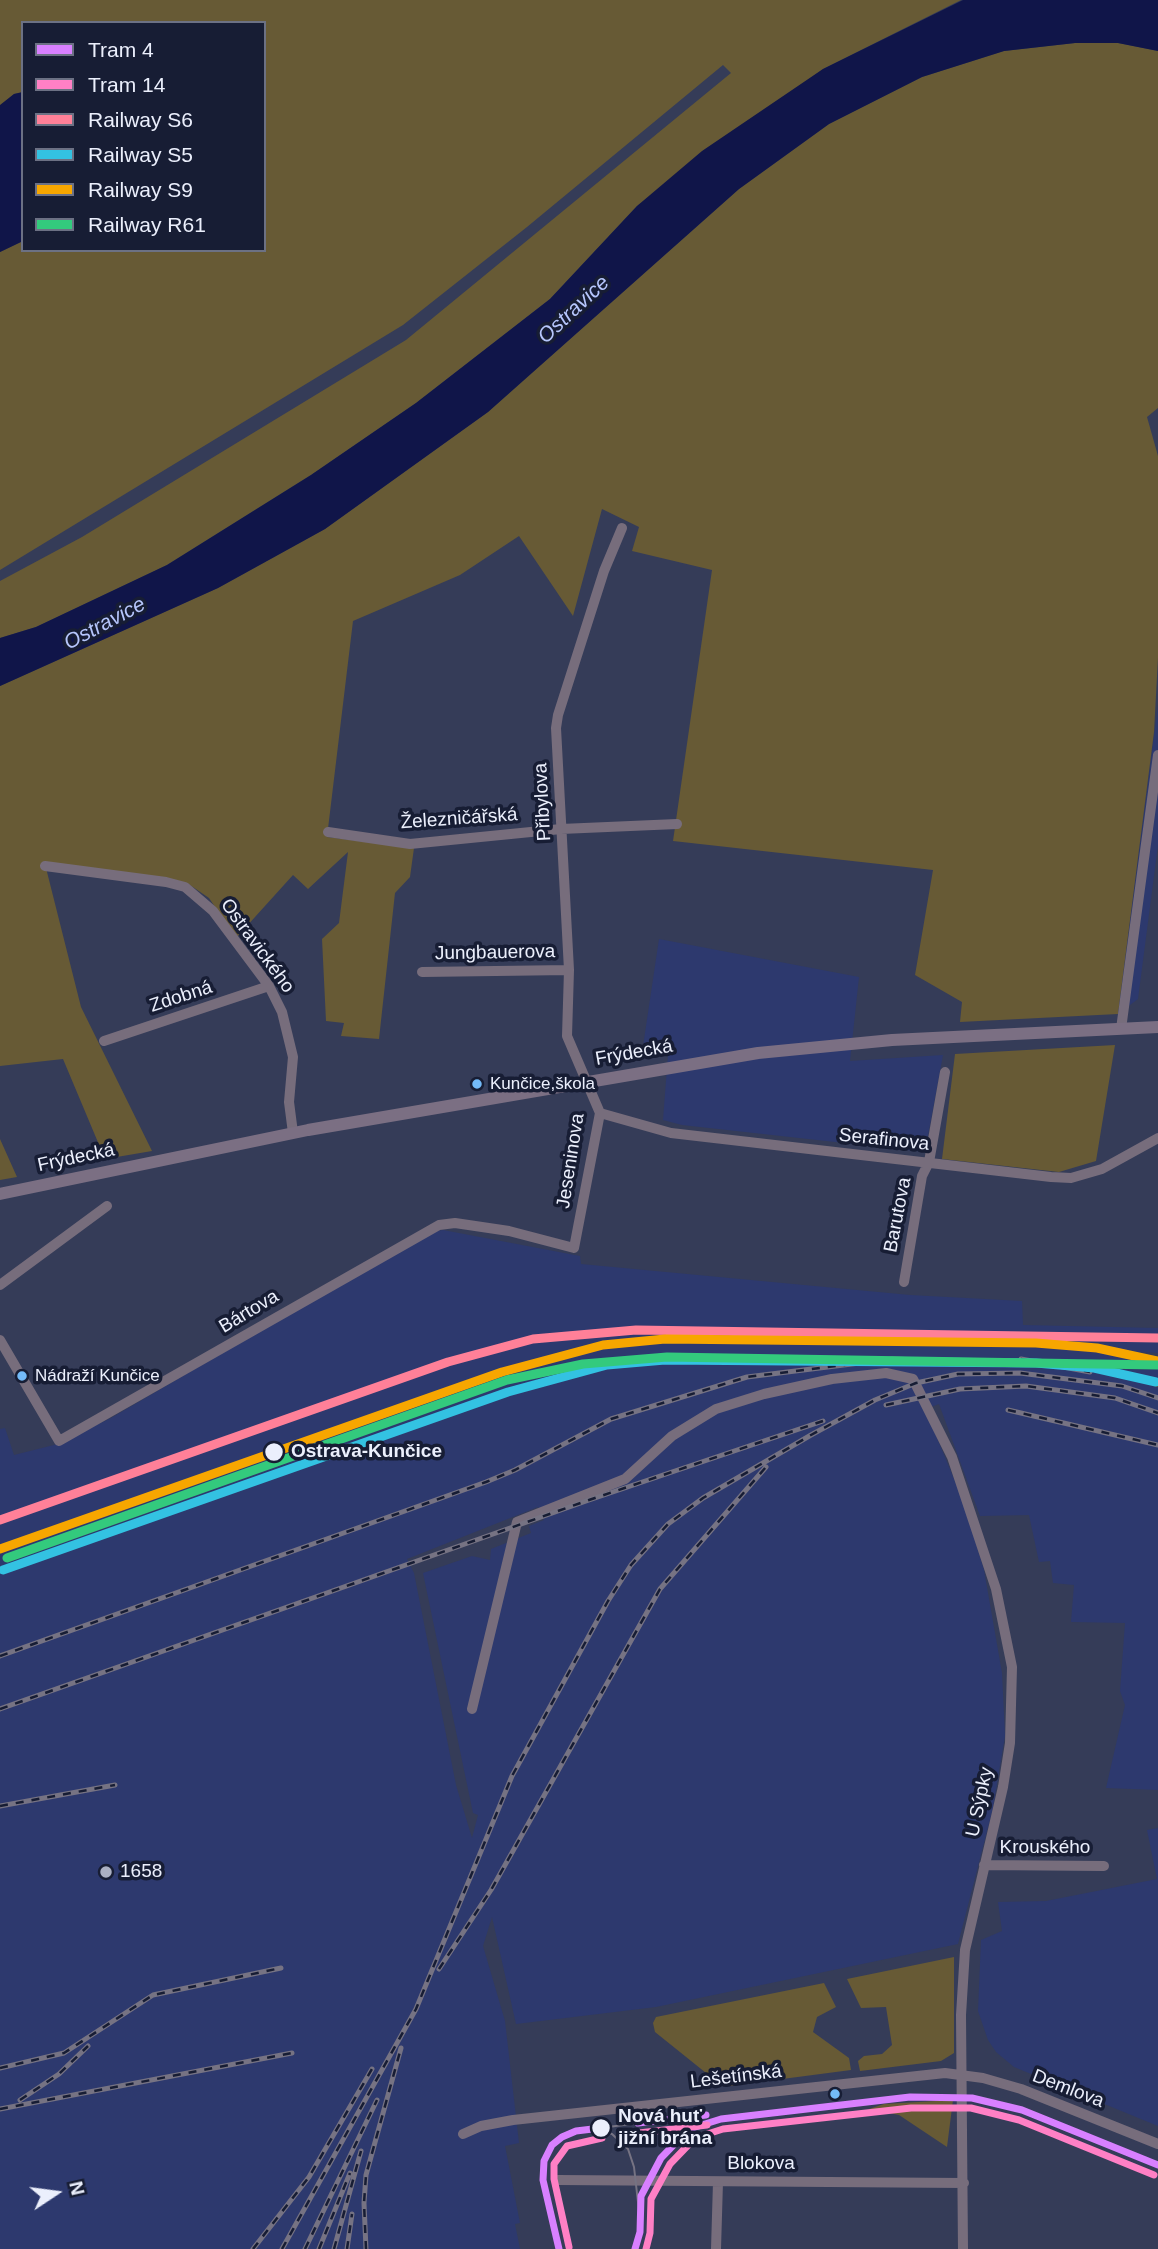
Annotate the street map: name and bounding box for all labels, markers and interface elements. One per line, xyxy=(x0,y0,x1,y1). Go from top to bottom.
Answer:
legend xyxy=(21,21,266,252)
text: Tram 4 xyxy=(88,38,154,61)
text: Tram 14 xyxy=(88,73,165,96)
text: Railway S6 xyxy=(88,108,193,131)
text: Railway S5 xyxy=(88,143,193,166)
text: Railway S9 xyxy=(88,178,193,201)
text: Railway R61 xyxy=(88,213,206,236)
water label: Ostravice xyxy=(533,271,615,349)
water label: Ostravice xyxy=(60,592,150,656)
street label: Přibylova xyxy=(530,762,556,842)
street label: Železničářská xyxy=(400,804,518,834)
street label: Ostravického xyxy=(215,894,299,998)
street label: Jungbauerova xyxy=(435,941,555,965)
street label: Zdobná xyxy=(147,976,215,1018)
street label: Frýdecká xyxy=(594,1035,674,1071)
place label: Kunčice,škola xyxy=(490,1074,595,1094)
marker: Kunčice,škola xyxy=(470,1077,484,1091)
street label: Jeseninova xyxy=(552,1112,590,1210)
street label: Serafinova xyxy=(838,1124,930,1156)
street label: Frýdecká xyxy=(35,1139,117,1177)
street label: Barutova xyxy=(880,1176,916,1254)
street label: Bártova xyxy=(215,1285,283,1339)
place label: Nádraží Kunčice xyxy=(35,1366,160,1386)
marker: Nádraží Kunčice xyxy=(15,1369,29,1383)
marker: Ostrava-Kunčice xyxy=(263,1441,285,1463)
place label: Ostrava-Kunčice xyxy=(291,1441,442,1463)
street label: U Sýpky xyxy=(961,1765,999,1839)
street label: Krouského xyxy=(1000,1837,1090,1859)
place label: 1658 xyxy=(120,1861,162,1883)
marker: 1658 xyxy=(98,1864,114,1880)
street label: Lešetínská xyxy=(689,2060,783,2094)
street label: Demlova xyxy=(1029,2065,1107,2113)
unlabelled marker xyxy=(828,2087,842,2101)
place label: Nová huť jižní brána xyxy=(618,2106,712,2150)
marker: Nová huť jižní brána xyxy=(590,2117,612,2139)
street label: Blokova xyxy=(727,2153,795,2175)
north arrow xyxy=(21,2158,91,2228)
text: N xyxy=(65,2179,89,2197)

